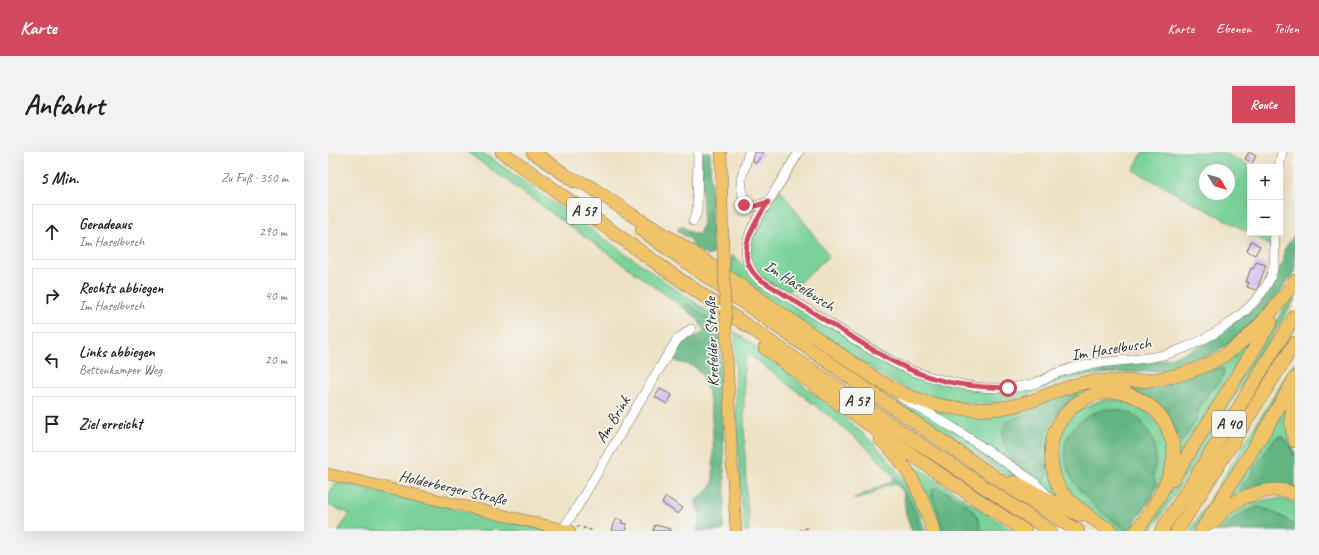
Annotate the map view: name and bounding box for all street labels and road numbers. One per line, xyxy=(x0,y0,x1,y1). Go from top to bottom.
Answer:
road number: A 57 xyxy=(567,198,601,224)
street label: Im Haselbusch xyxy=(760,256,840,317)
street label: Krefelder Straße xyxy=(700,295,724,387)
street label: Im Haselbusch xyxy=(1070,333,1154,365)
road number: A 57 xyxy=(840,388,874,414)
street label: Am Brink xyxy=(591,392,635,447)
road number: A 40 xyxy=(1212,411,1246,437)
street label: Holderberger Straße xyxy=(397,466,510,510)

